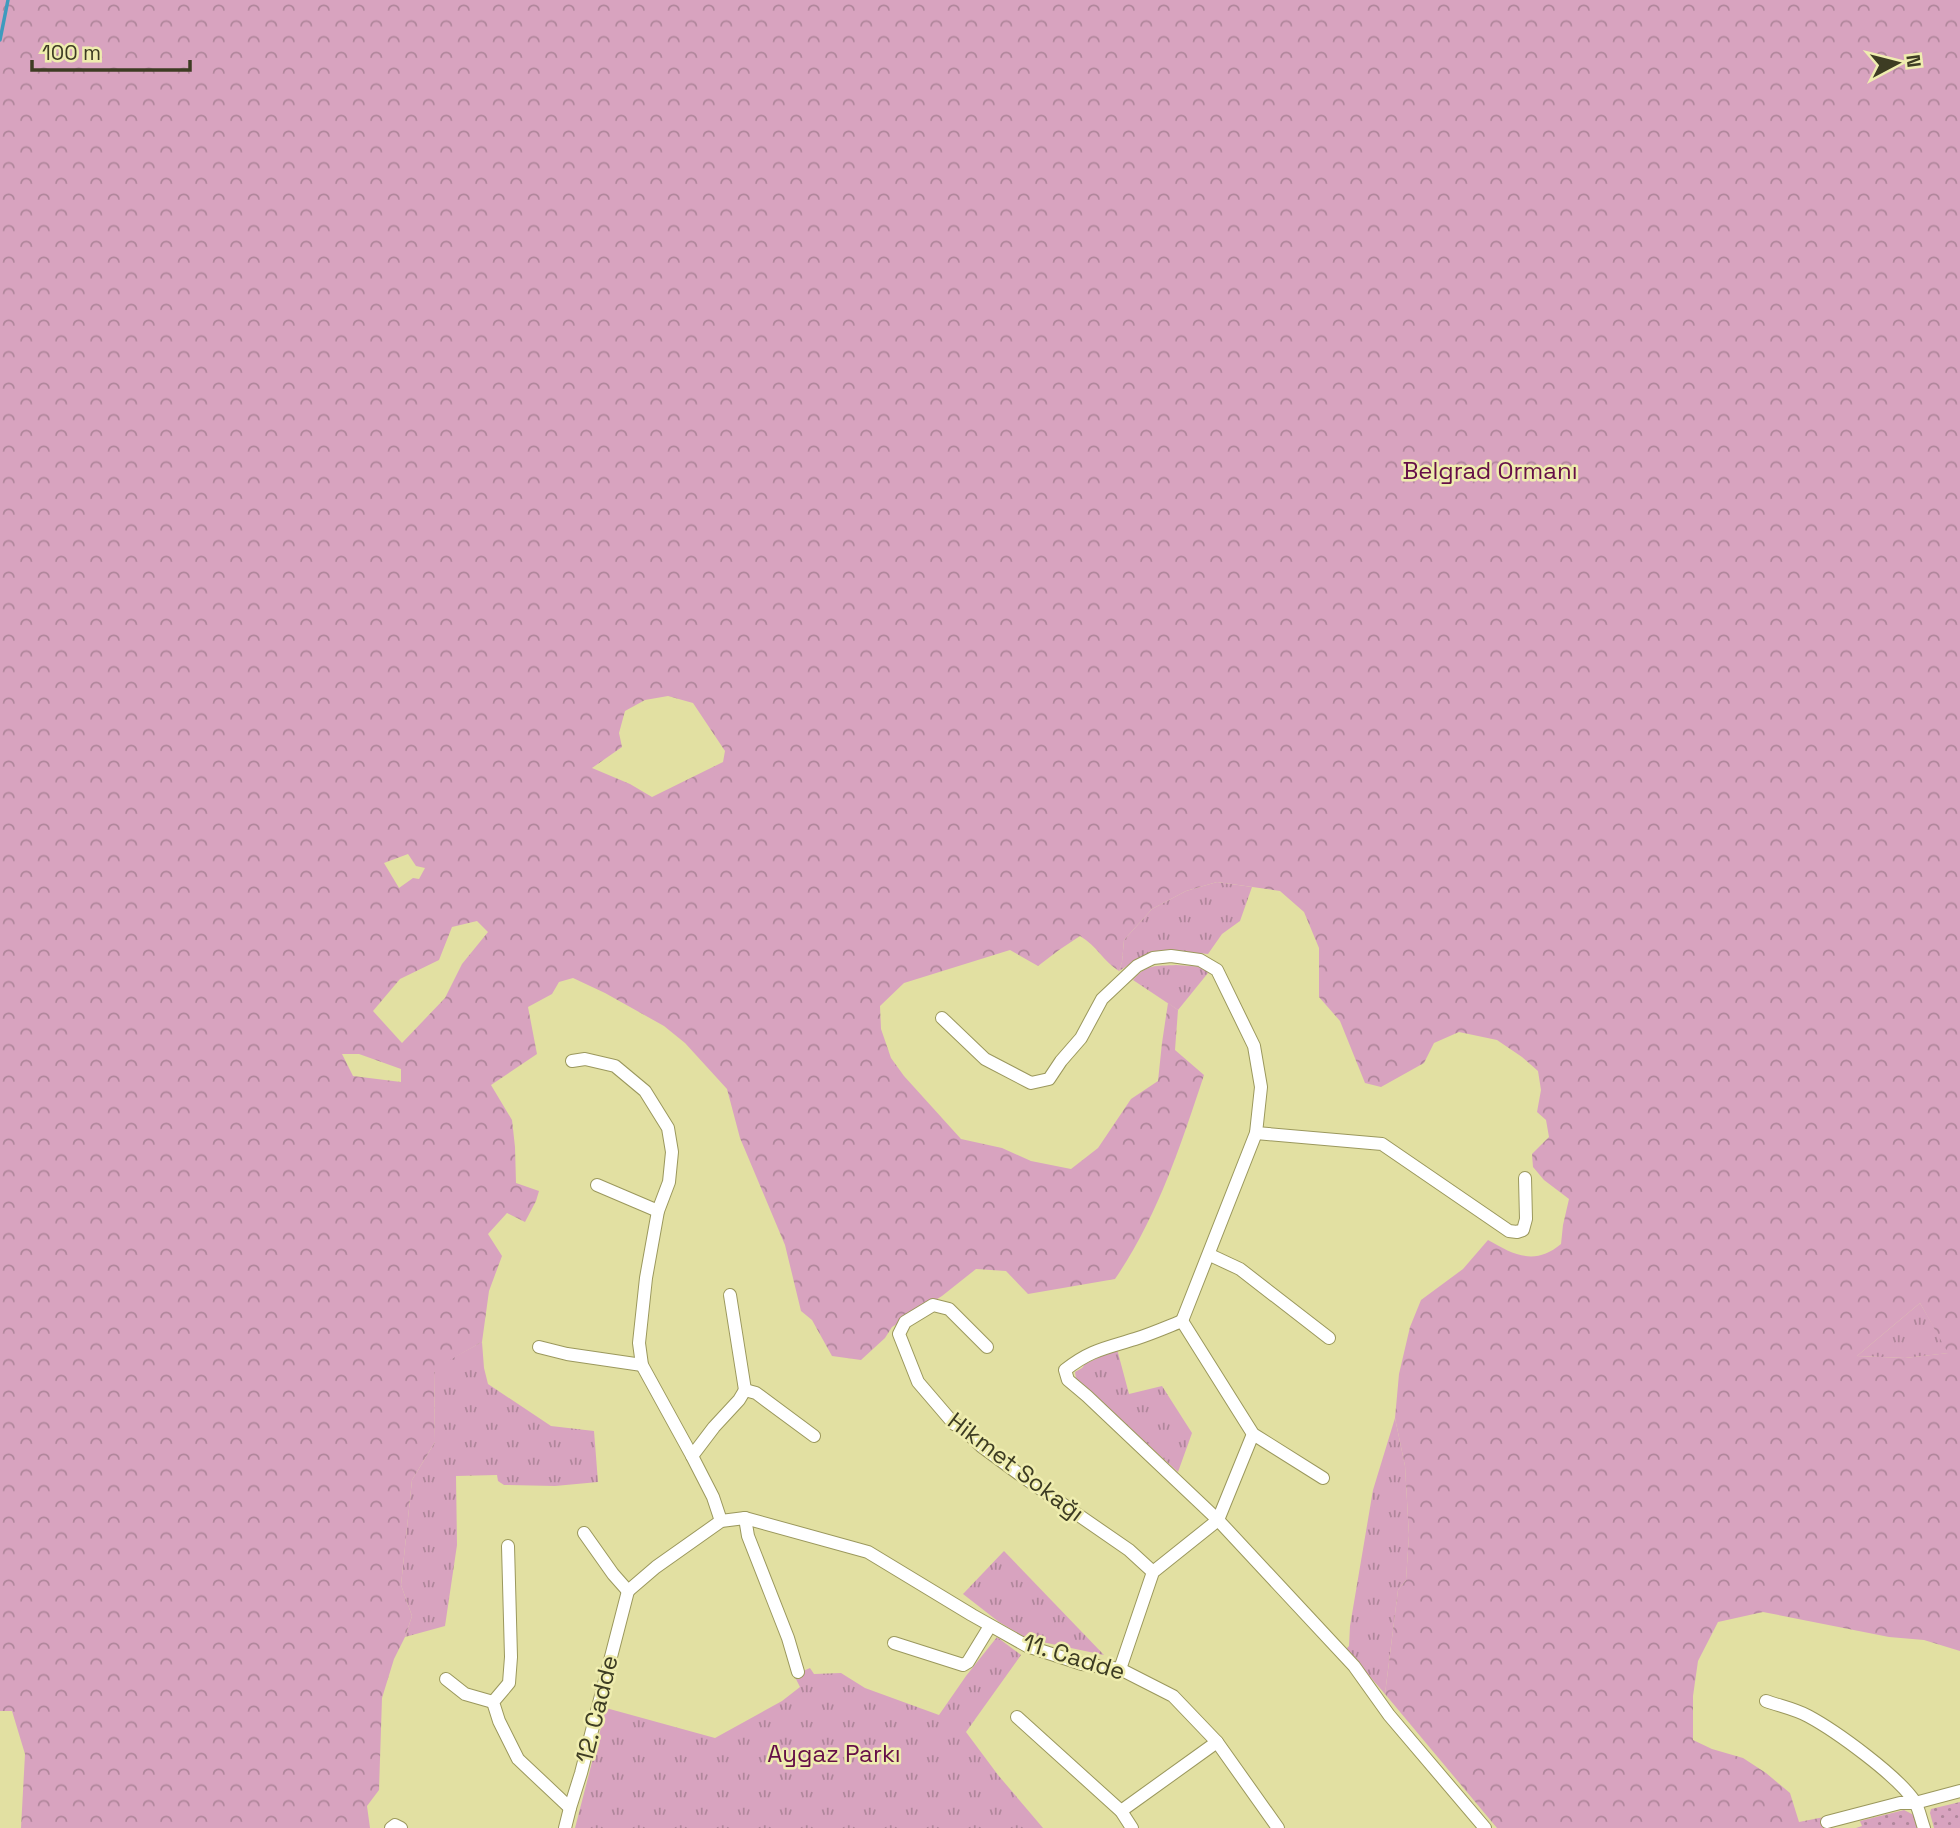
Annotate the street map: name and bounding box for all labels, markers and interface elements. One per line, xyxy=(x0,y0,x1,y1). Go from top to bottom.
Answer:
scale bar xyxy=(32,28,189,72)
north arrow xyxy=(1862,28,1932,98)
text: 100 m xyxy=(42,39,101,66)
text: N xyxy=(1900,53,1927,69)
park label: Belgrad Ormanı xyxy=(1402,455,1578,486)
street label: Hikmet Sokağı xyxy=(942,1405,1091,1528)
street label: 11. Cadde xyxy=(1019,1626,1129,1687)
street label: 12. Cadde xyxy=(568,1652,625,1766)
park label: Aygaz Parkı xyxy=(767,1738,901,1769)

